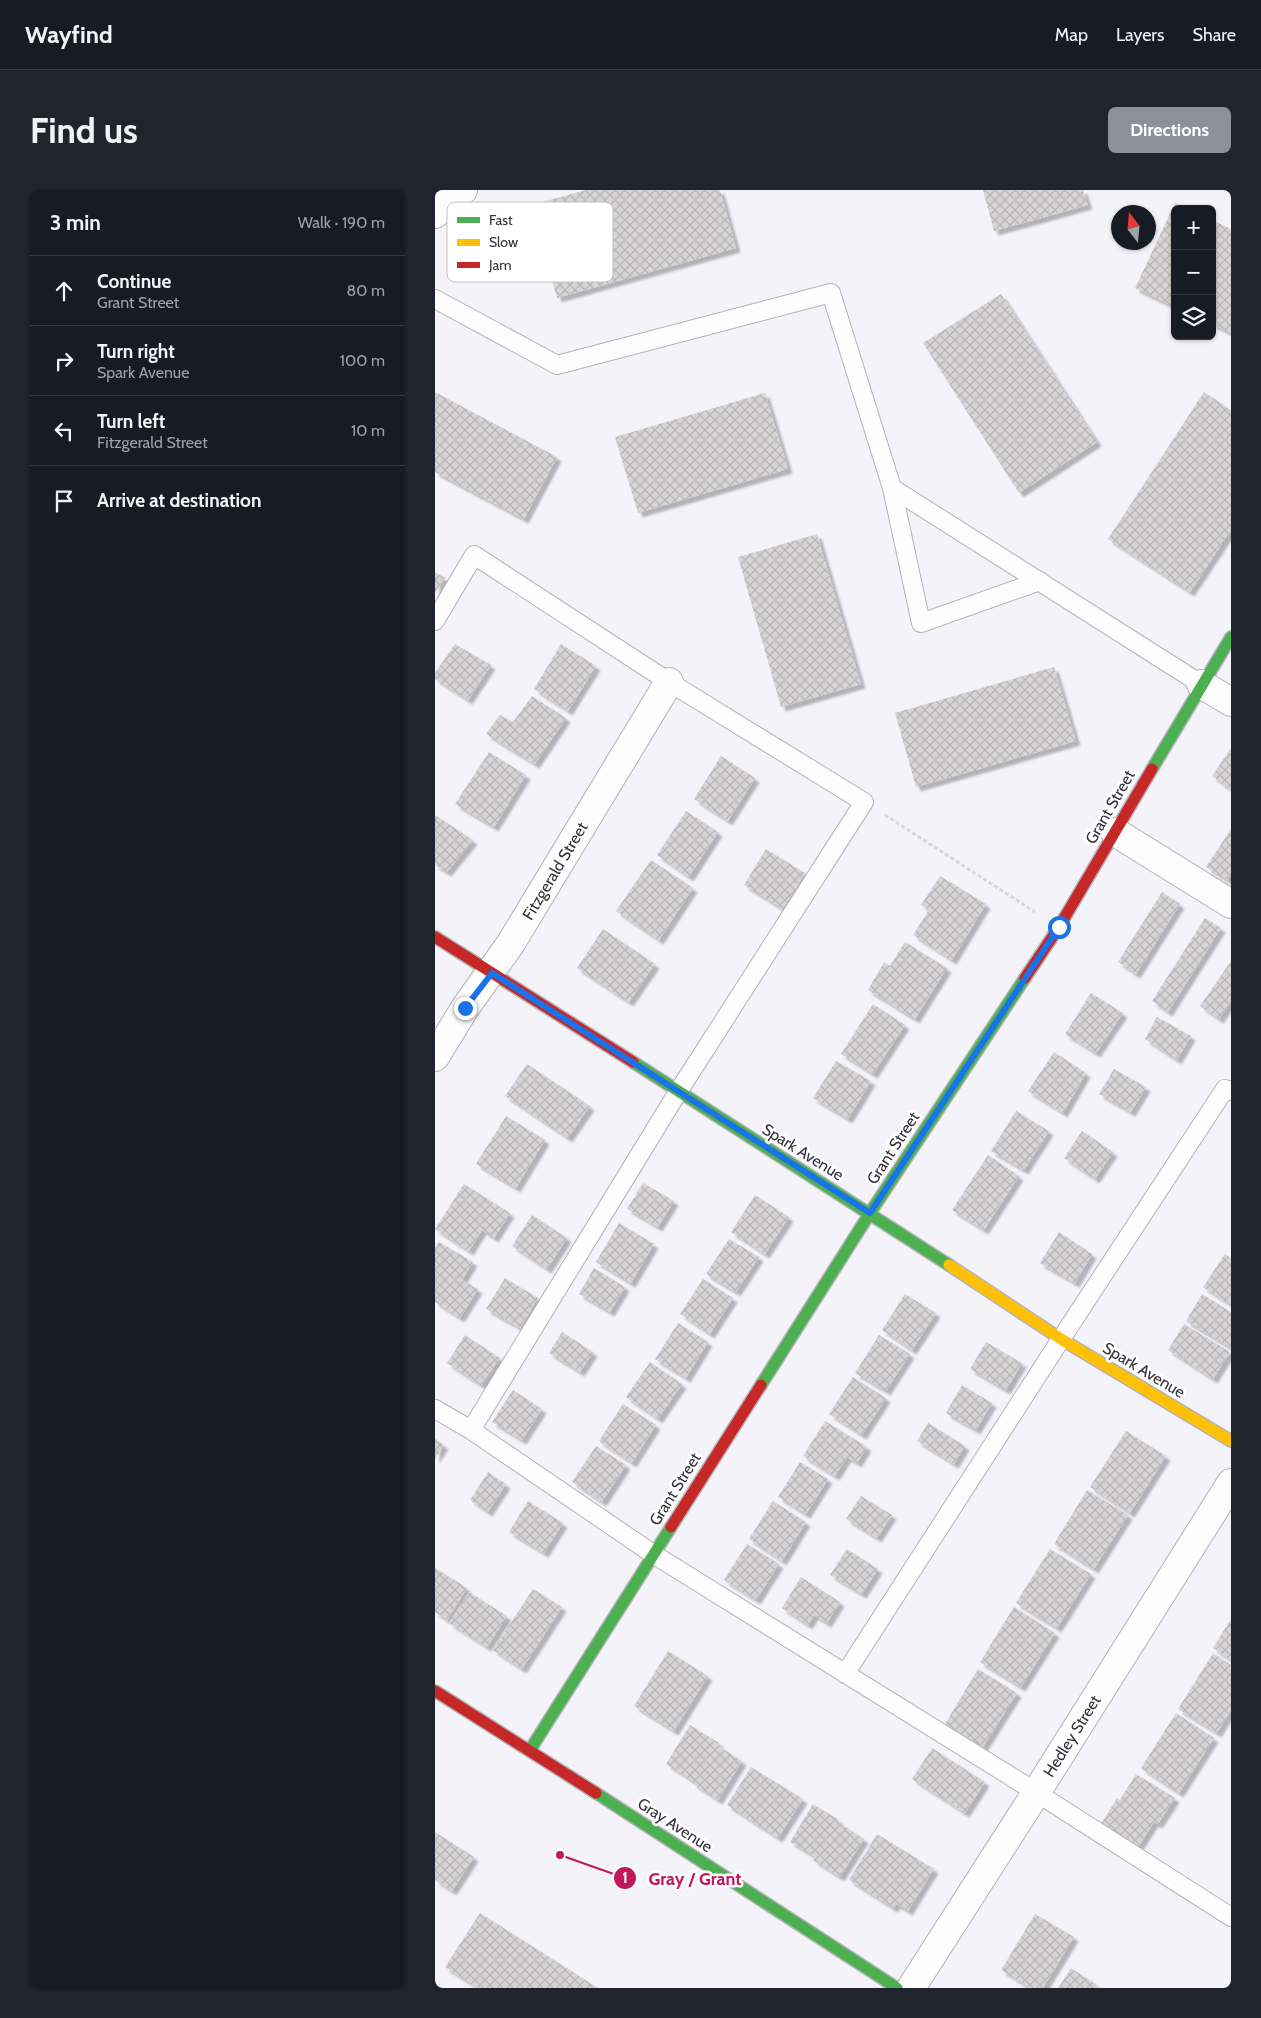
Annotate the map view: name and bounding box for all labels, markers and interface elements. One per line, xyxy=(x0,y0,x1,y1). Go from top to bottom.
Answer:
text: Wayfind xyxy=(25,20,113,49)
text: Map xyxy=(1055,24,1088,46)
text: Layers xyxy=(1116,24,1165,46)
text: Share xyxy=(1193,24,1236,46)
button: Directions xyxy=(1108,107,1231,153)
text: Find us xyxy=(30,109,138,152)
legend xyxy=(447,202,613,282)
north arrow xyxy=(1111,205,1156,250)
map controls xyxy=(1171,205,1216,340)
button: + xyxy=(1171,205,1216,250)
text: 3 min xyxy=(50,210,101,235)
text: Fast xyxy=(489,211,513,229)
text: Walk · 190 m xyxy=(298,213,385,232)
text: Slow xyxy=(489,233,518,251)
button: − xyxy=(1171,250,1216,295)
text: Jam xyxy=(488,256,511,274)
text: Continue xyxy=(97,270,171,293)
icon: ahead xyxy=(50,277,78,305)
text: 80 m xyxy=(347,281,385,300)
text: Grant Street xyxy=(97,293,179,312)
button: layers xyxy=(1171,295,1216,340)
text: Turn right xyxy=(97,340,175,363)
icon: right xyxy=(50,347,78,375)
text: 100 m xyxy=(340,351,385,370)
text: Spark Avenue xyxy=(97,363,189,382)
text: Turn left xyxy=(97,410,165,433)
icon: left xyxy=(50,417,78,445)
text: 10 m xyxy=(351,421,385,440)
text: Fitzgerald Street xyxy=(97,433,208,452)
icon: arrive xyxy=(50,487,78,515)
text: Arrive at destination xyxy=(97,489,261,512)
street label: Grant Street xyxy=(1081,766,1139,847)
street label: Fitzgerald Street xyxy=(518,818,592,923)
route start xyxy=(1048,916,1071,939)
route end xyxy=(454,997,477,1020)
street label: Grant Street xyxy=(863,1108,924,1188)
street label: Spark Avenue xyxy=(759,1119,847,1185)
street label: Spark Avenue xyxy=(1100,1338,1188,1402)
street label: Grant Street xyxy=(645,1449,705,1529)
street label: Hedley Street xyxy=(1039,1691,1105,1780)
street label: Gray Avenue xyxy=(634,1794,716,1856)
callout: Gray / Grant xyxy=(613,1862,751,1895)
text: Gray / Grant xyxy=(648,1868,742,1890)
text: 1 xyxy=(622,1869,628,1887)

